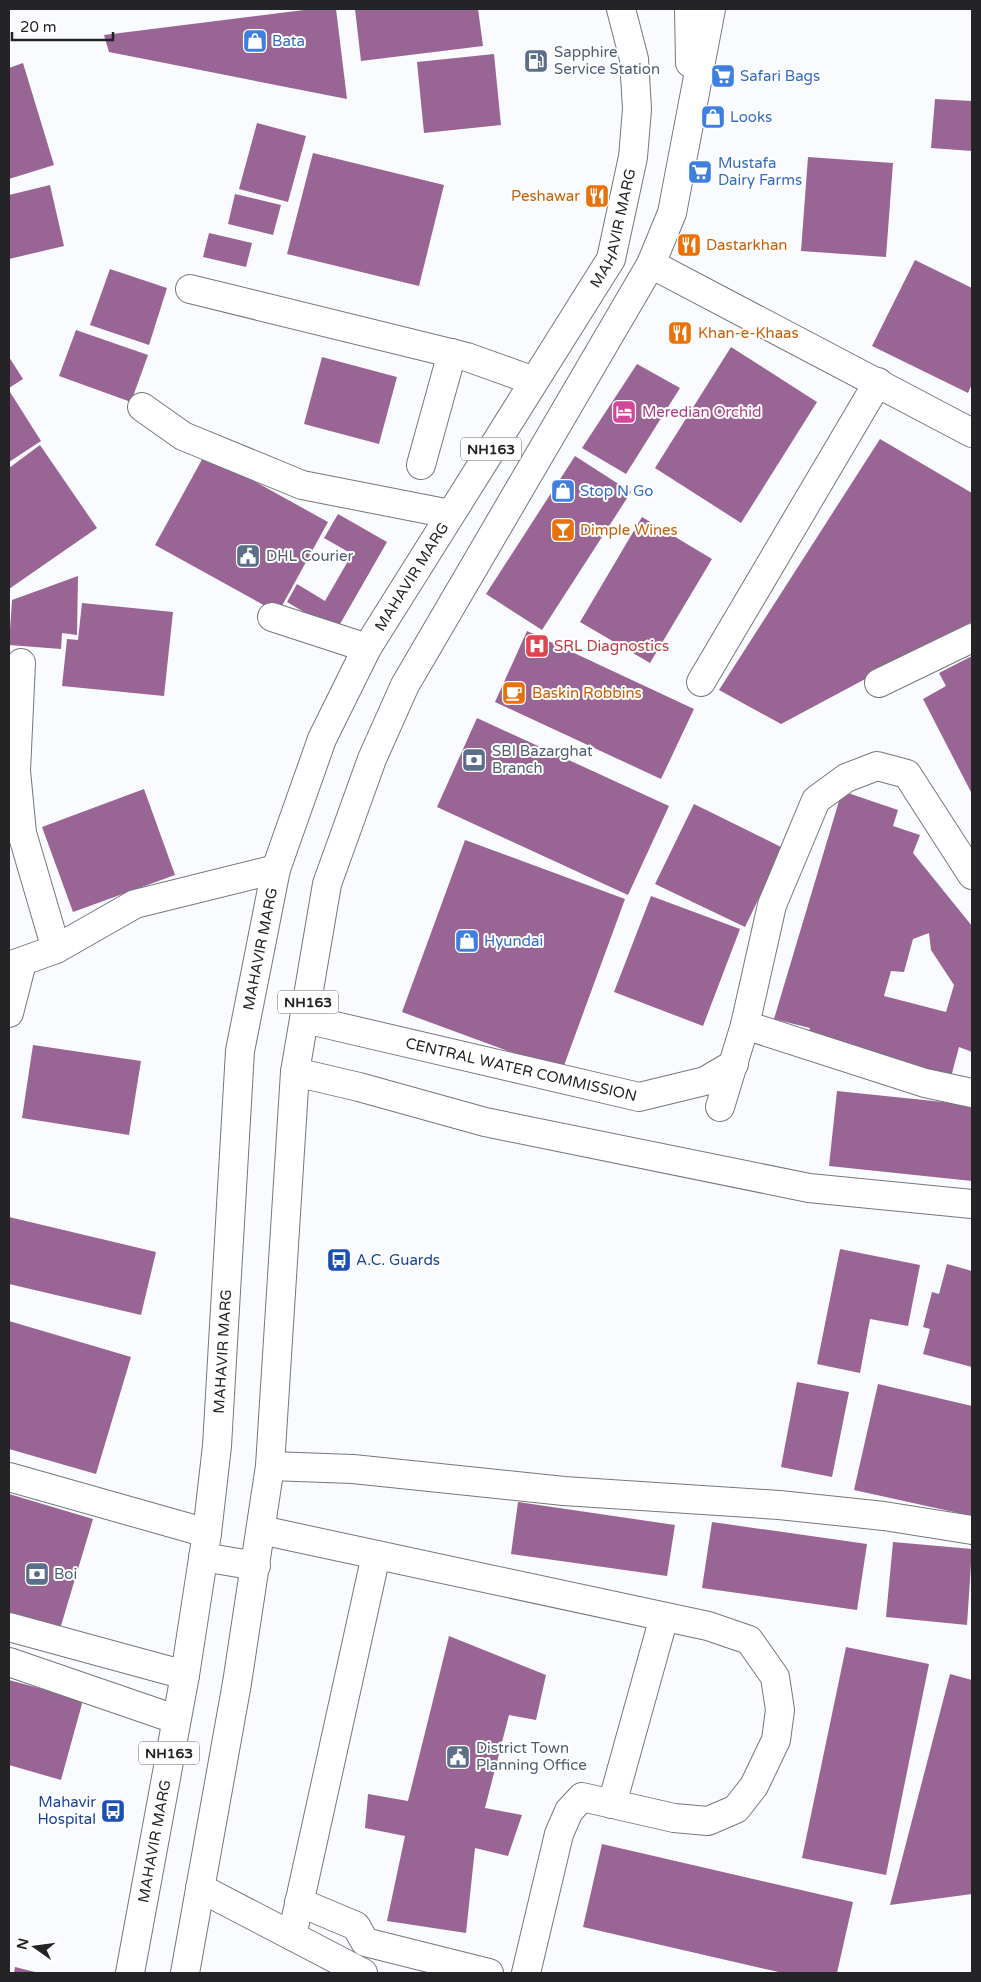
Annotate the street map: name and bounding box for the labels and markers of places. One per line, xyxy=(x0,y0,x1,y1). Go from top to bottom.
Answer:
shop icon: Bata xyxy=(242,28,268,54)
place label: Bata xyxy=(272,32,305,50)
place label: Sapphire Service Station xyxy=(554,43,660,78)
fuel station icon: Sapphire Service Station xyxy=(523,48,549,74)
supermarket icon: Safari Bags xyxy=(710,63,736,89)
place label: Safari Bags xyxy=(740,67,820,85)
shop icon: Looks xyxy=(700,104,726,130)
place label: Looks xyxy=(730,108,772,126)
place label: Mustafa Dairy Farms xyxy=(718,154,802,189)
supermarket icon: Mustafa Dairy Farms xyxy=(687,159,713,185)
restaurant icon: Peshawar xyxy=(584,183,610,209)
place label: Peshawar xyxy=(511,187,580,205)
restaurant icon: Dastarkhan xyxy=(676,232,702,258)
place label: Dastarkhan xyxy=(706,236,787,254)
restaurant icon: Khan-e-Khaas xyxy=(667,320,693,346)
place label: Khan-e-Khaas xyxy=(698,324,799,342)
hotel icon: Meredian Orchid xyxy=(611,399,637,425)
place label: Meredian Orchid xyxy=(642,403,761,421)
shop icon: Stop N Go xyxy=(550,478,576,504)
place label: Stop N Go xyxy=(580,482,653,500)
bar icon: Dimple Wines xyxy=(550,517,576,543)
place label: Dimple Wines xyxy=(580,521,678,539)
public building icon: DHL Courier xyxy=(235,543,261,569)
place label: DHL Courier xyxy=(266,547,354,565)
hospital icon: SRL Diagnostics xyxy=(524,633,550,659)
place label: SRL Diagnostics xyxy=(554,637,669,655)
cafe icon: Baskin Robbins xyxy=(501,680,527,706)
place label: Baskin Robbins xyxy=(532,684,642,702)
place label: SBI Bazarghat Branch xyxy=(492,742,593,777)
bank icon: SBI Bazarghat Branch xyxy=(461,747,487,773)
shop icon: Hyundai xyxy=(454,928,480,954)
place label: Hyundai xyxy=(484,932,543,950)
bus stop icon: A.C. Guards xyxy=(326,1247,352,1273)
place label: A.C. Guards xyxy=(356,1251,440,1269)
bank icon: Boi xyxy=(24,1561,50,1587)
place label: Boi xyxy=(54,1565,77,1583)
place label: District Town Planning Office xyxy=(476,1739,587,1774)
public building icon: District Town Planning Office xyxy=(445,1744,471,1770)
place label: Mahavir Hospital xyxy=(37,1793,96,1828)
bus stop icon: Mahavir Hospital xyxy=(100,1798,126,1824)

